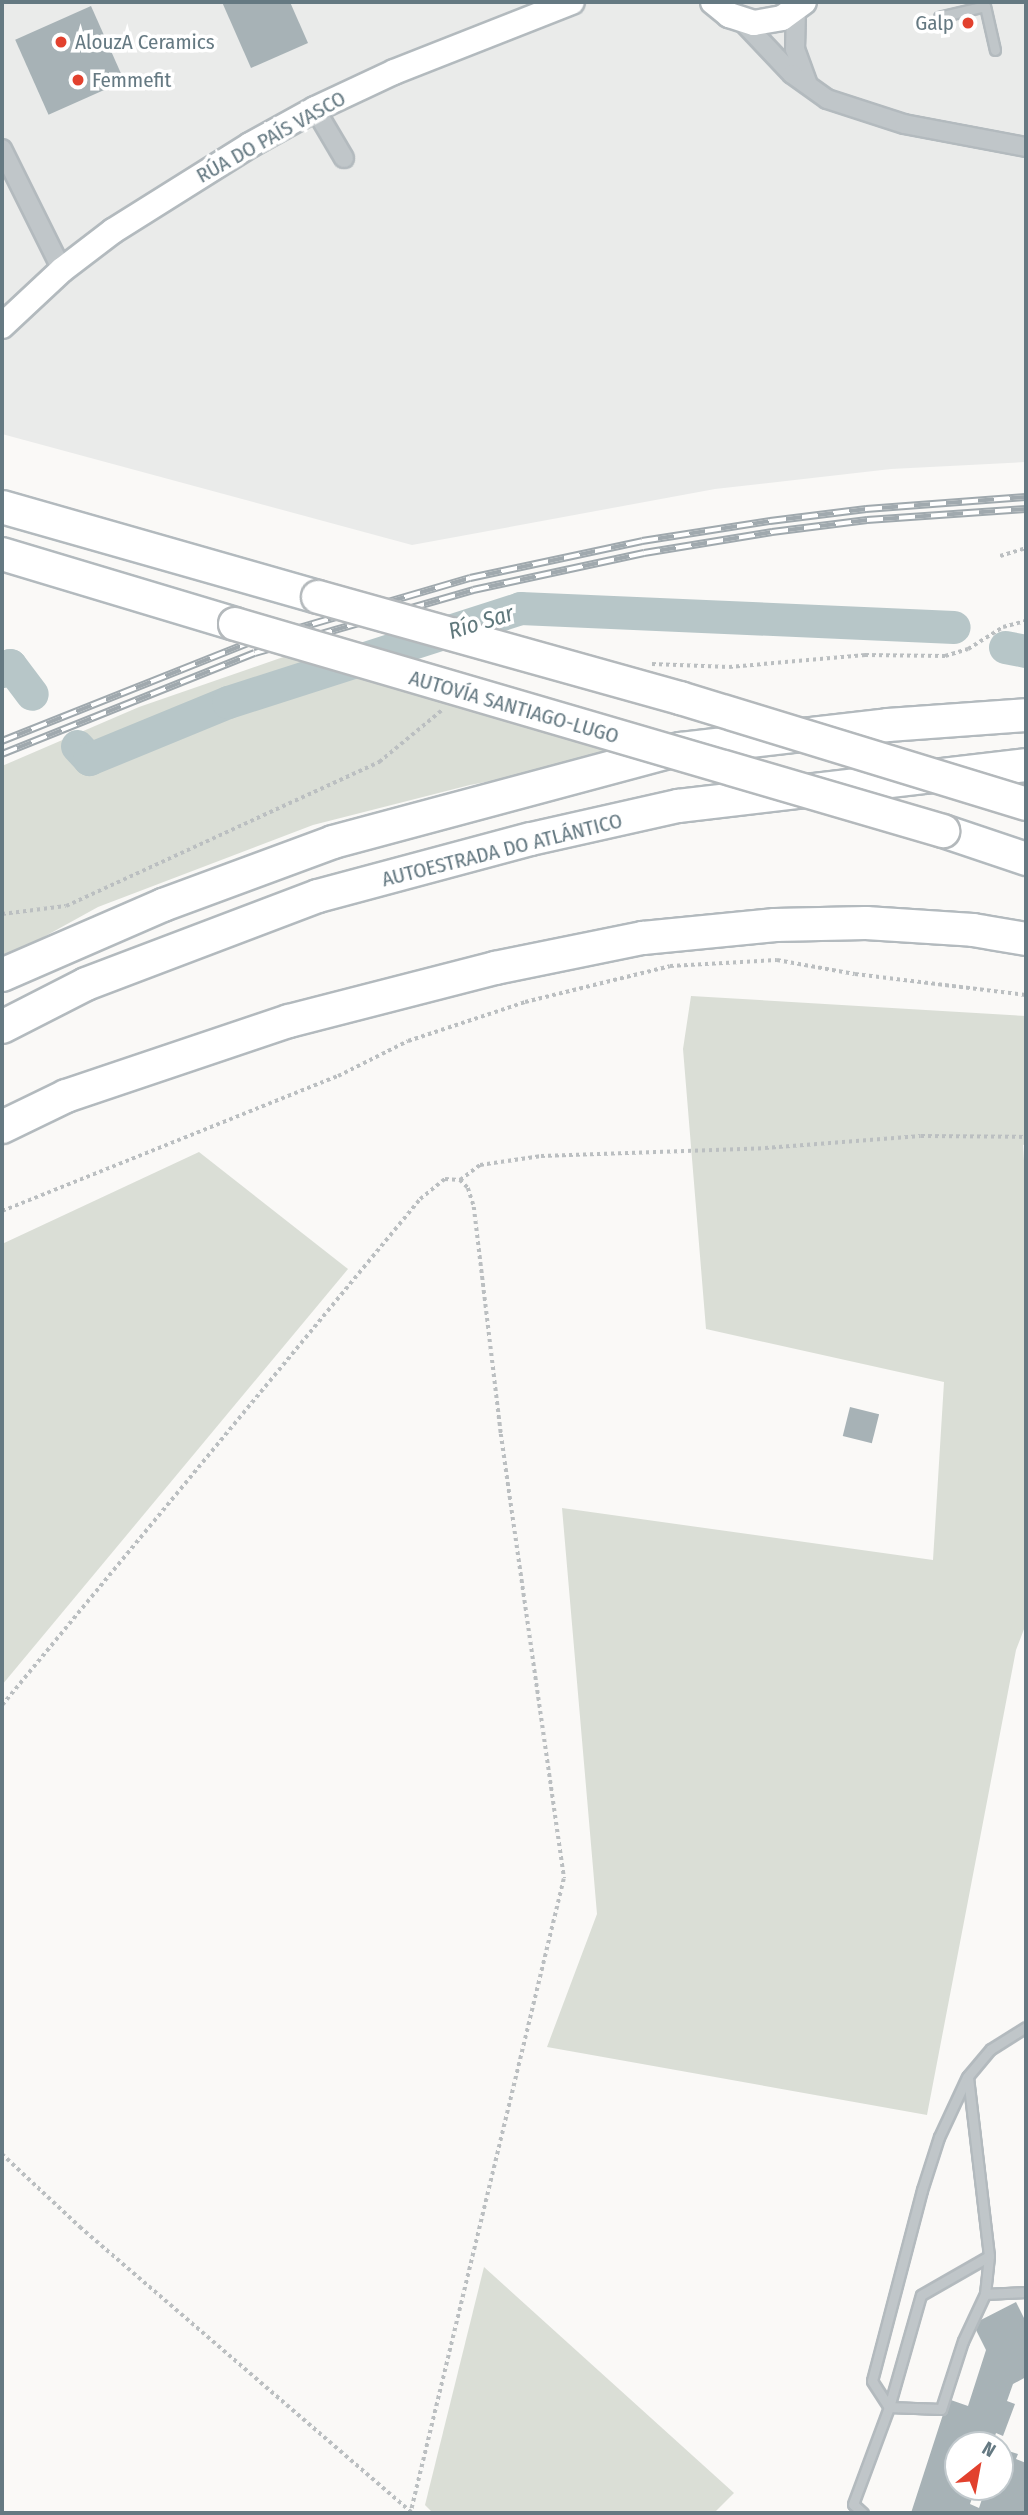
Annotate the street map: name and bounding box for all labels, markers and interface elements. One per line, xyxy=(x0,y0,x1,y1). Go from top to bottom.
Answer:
place label: Galp xyxy=(915,10,954,36)
marker: Galp xyxy=(960,15,976,31)
place label: AlouzA Ceramics xyxy=(75,29,215,55)
marker: AlouzA Ceramics xyxy=(53,34,69,50)
place label: Femmefit xyxy=(92,67,171,93)
marker: Femmefit xyxy=(70,72,86,88)
street label: RÚA DO PAÍS VASCO xyxy=(192,86,350,188)
water label: Río Sar xyxy=(445,599,517,645)
street label: AUTOVÍA SANTIAGO-LUGO xyxy=(406,665,622,749)
street label: AUTOESTRADA DO ATLÁNTICO xyxy=(379,808,625,892)
north arrow xyxy=(944,2431,1014,2501)
text: N xyxy=(978,2436,1000,2462)

